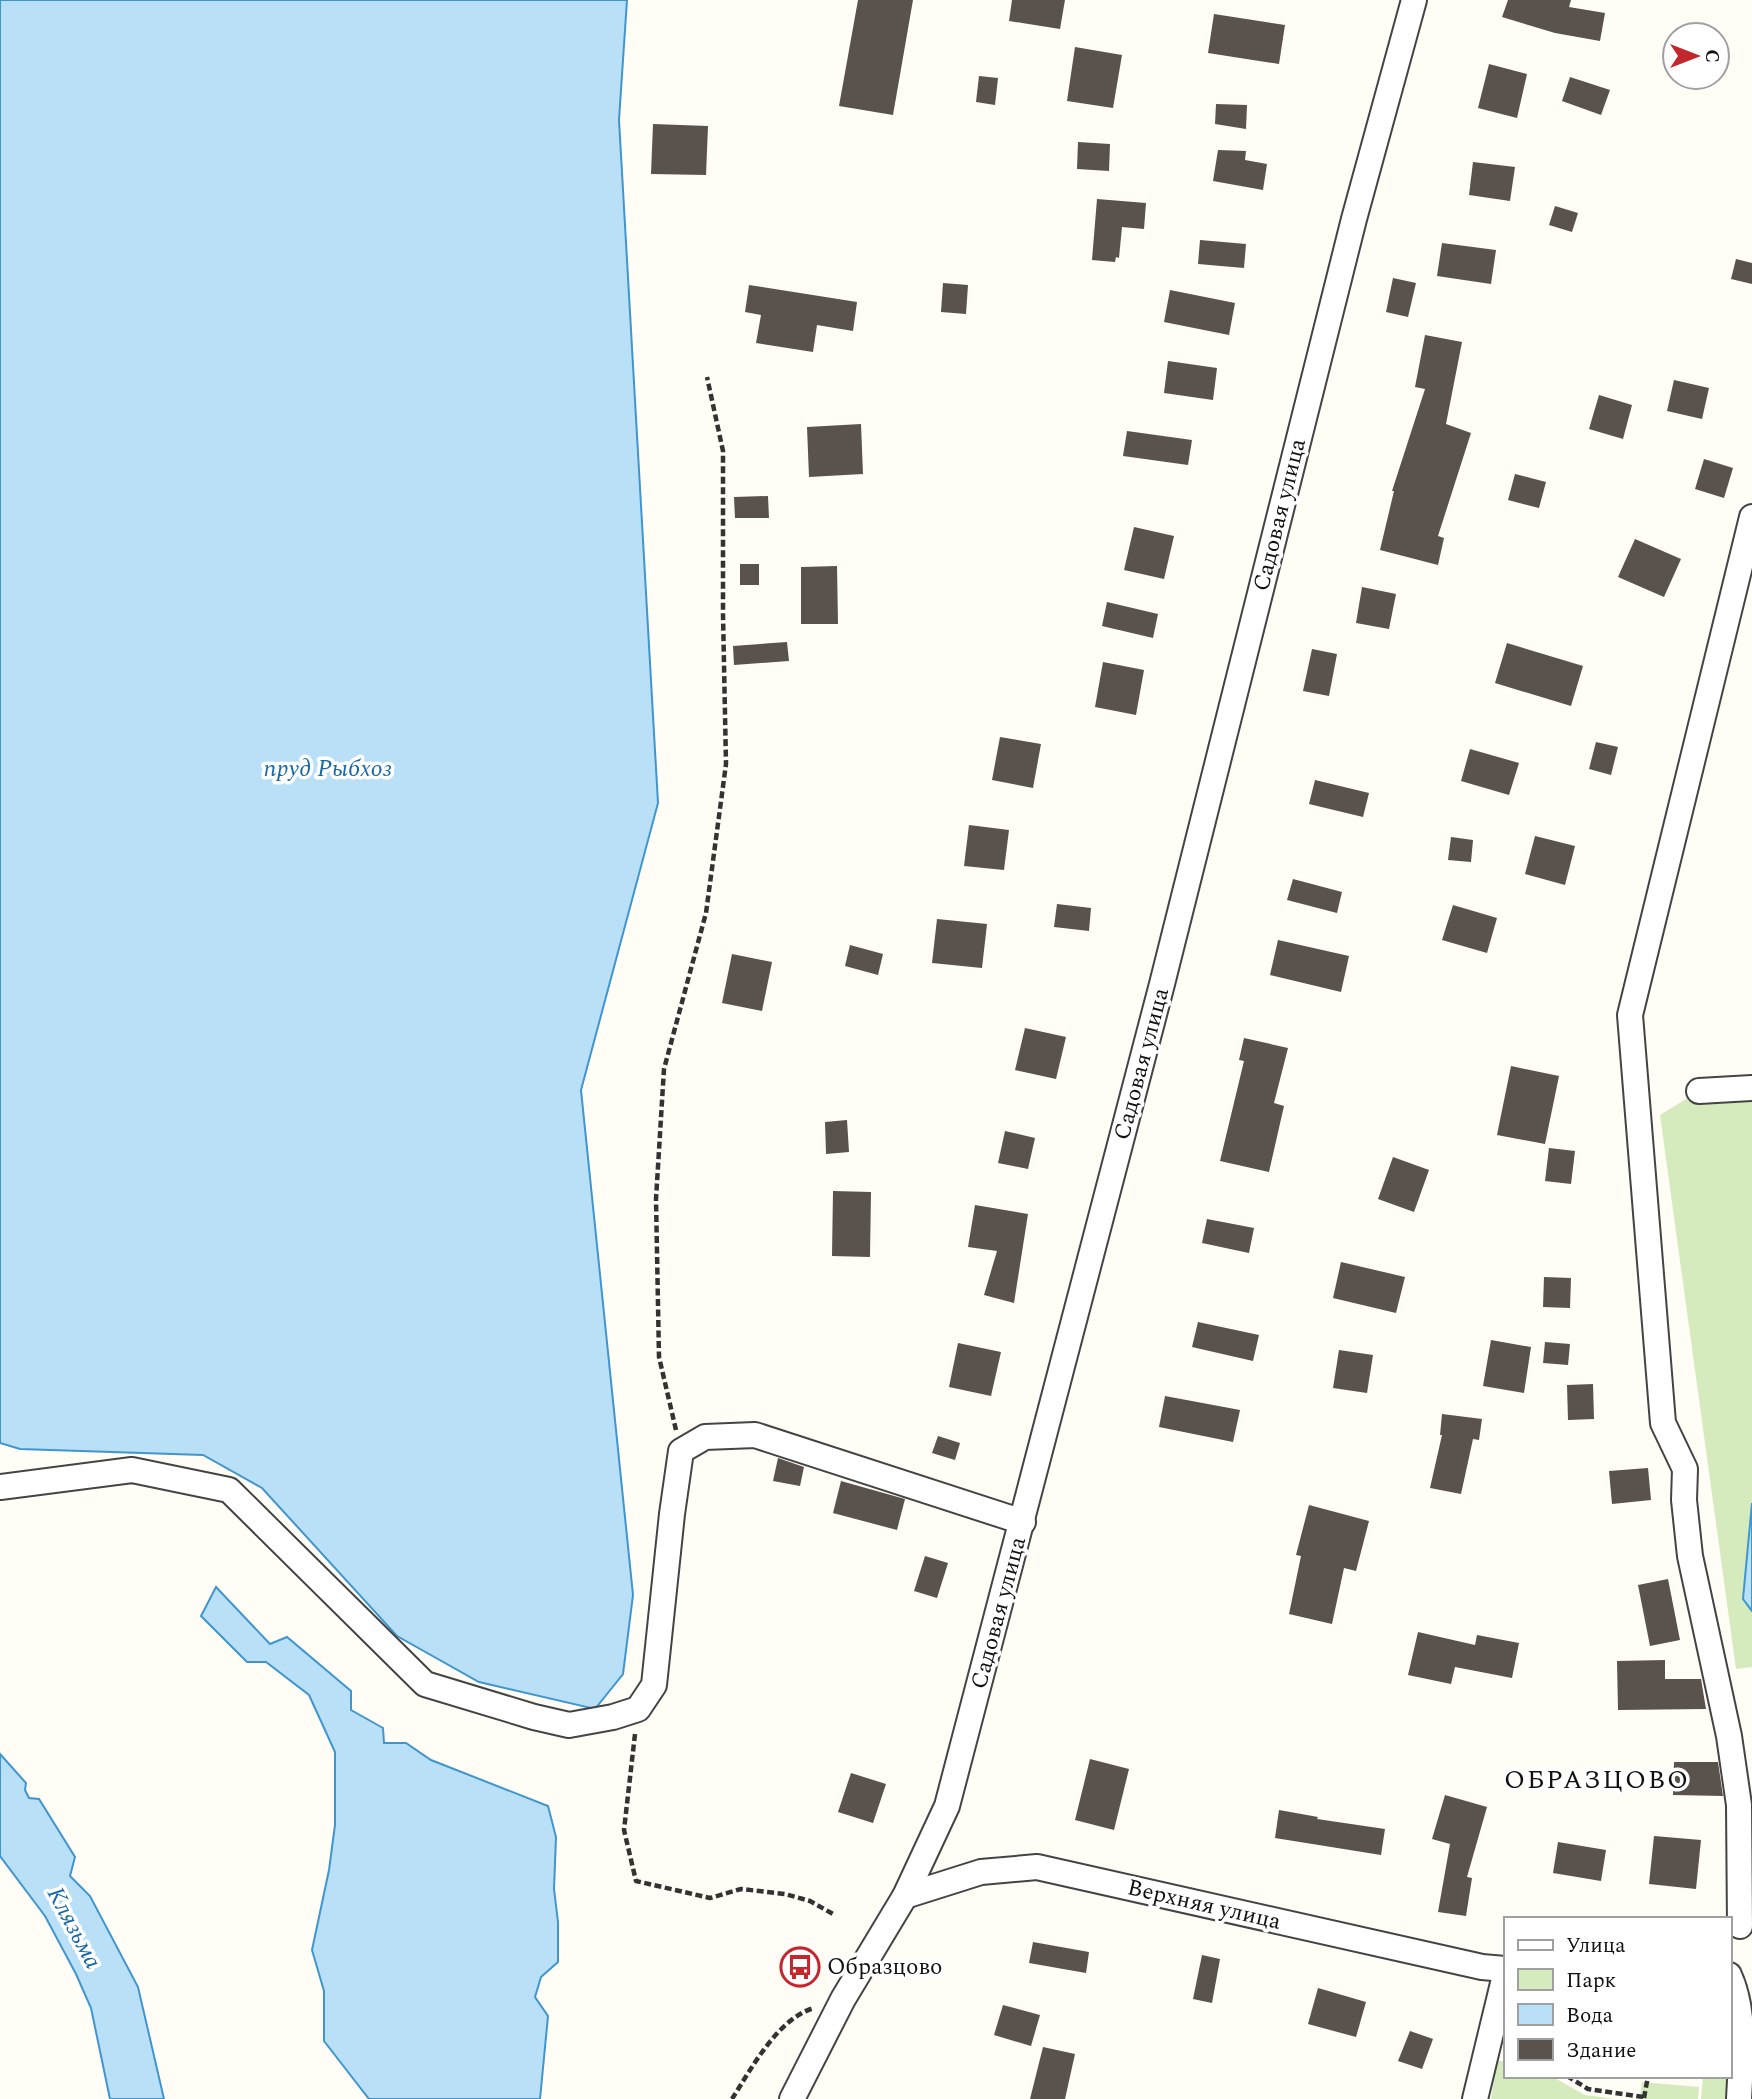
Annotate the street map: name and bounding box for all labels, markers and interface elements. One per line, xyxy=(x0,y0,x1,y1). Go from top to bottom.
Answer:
north arrow xyxy=(1661,21,1731,91)
text: С xyxy=(1697,49,1726,63)
street label: Садовая улица xyxy=(1244,435,1316,595)
water label: пруд Рыбхоз xyxy=(264,751,392,787)
street label: Садовая улица xyxy=(1105,984,1179,1144)
street label: Садовая улица xyxy=(962,1533,1036,1693)
district label: ОБРАЗЦОВО xyxy=(1504,1760,1690,1800)
street label: Верхняя улица xyxy=(1124,1870,1284,1940)
water label: Клязьма xyxy=(37,1880,111,1976)
legend xyxy=(1504,1917,1731,2078)
text: Улица xyxy=(1566,1930,1626,1962)
bus stop icon: Образцово xyxy=(779,1946,821,1988)
place label: Образцово xyxy=(827,1950,942,1985)
text: Парк xyxy=(1566,1965,1617,1997)
text: Вода xyxy=(1566,2000,1614,2032)
text: Здание xyxy=(1566,2035,1636,2067)

